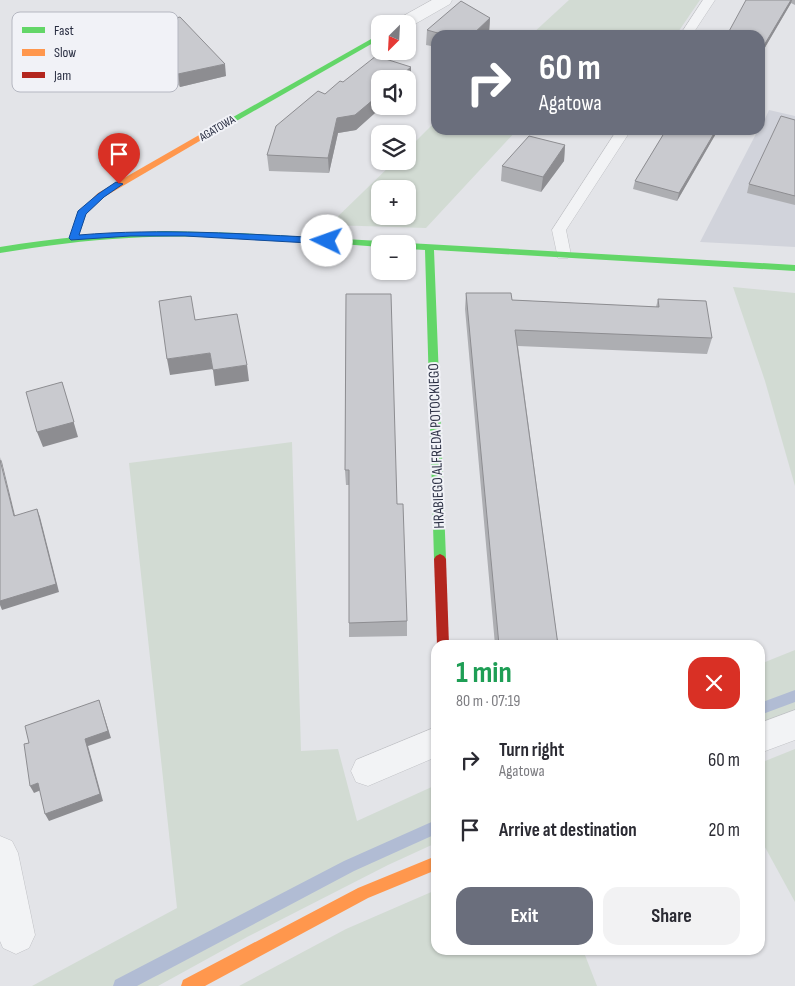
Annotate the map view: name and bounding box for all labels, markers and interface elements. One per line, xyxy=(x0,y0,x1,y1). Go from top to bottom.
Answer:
legend xyxy=(12,12,178,92)
north arrow xyxy=(371,15,416,60)
map controls xyxy=(371,15,416,280)
text: Fast xyxy=(54,22,74,39)
text: Slow xyxy=(54,44,76,61)
text: 60 m xyxy=(539,47,601,90)
icon: right xyxy=(456,50,521,115)
text: Jam xyxy=(53,67,71,84)
button: sound xyxy=(371,70,416,115)
text: Agatowa xyxy=(539,90,602,117)
street label: AGATOWA xyxy=(196,112,239,145)
button: layers xyxy=(371,125,416,170)
pin xyxy=(98,133,140,184)
icon: arrive xyxy=(105,140,133,168)
button: + xyxy=(371,180,416,225)
position arrow xyxy=(300,214,352,266)
button: − xyxy=(371,235,416,280)
street label: HRABIEGO ALFREDA POTOCKIEGO xyxy=(424,363,449,529)
text: 1 min xyxy=(456,655,512,691)
button: close xyxy=(688,657,740,709)
text: 80 m · 07:19 xyxy=(456,692,520,711)
text: Turn right xyxy=(499,739,564,762)
icon: right xyxy=(456,746,484,774)
text: 60 m xyxy=(708,749,740,772)
text: Agatowa xyxy=(499,762,545,781)
icon: arrive xyxy=(456,816,484,844)
text: Arrive at destination xyxy=(499,819,637,842)
text: 20 m xyxy=(708,819,740,842)
button: Exit xyxy=(456,887,593,945)
button: Share xyxy=(603,887,740,945)

